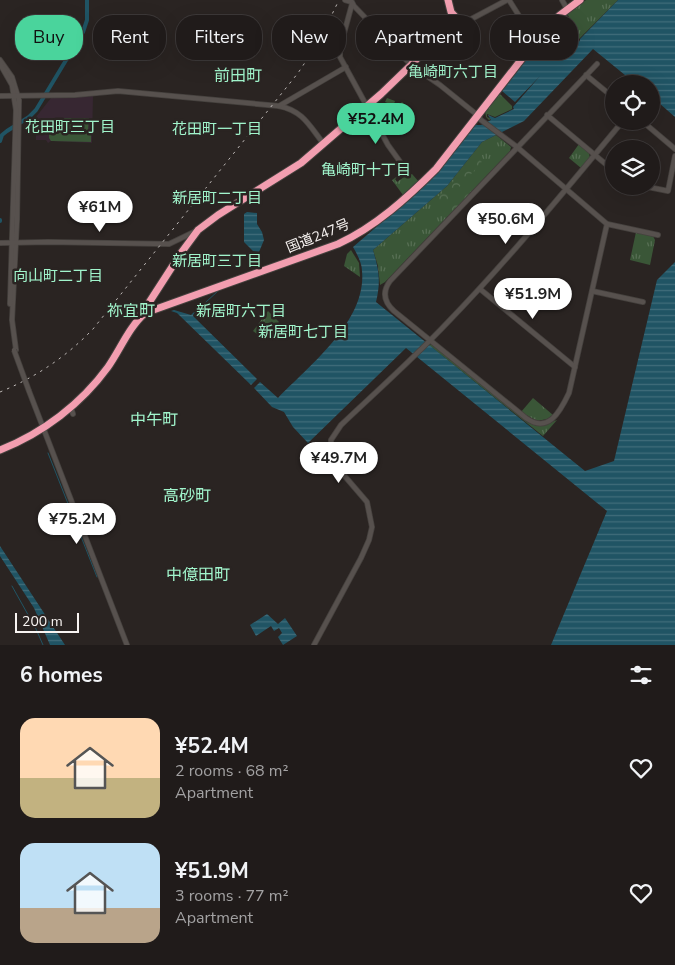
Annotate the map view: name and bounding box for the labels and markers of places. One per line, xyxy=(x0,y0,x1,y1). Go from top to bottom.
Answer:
pin: ¥52.4M xyxy=(335,102,417,145)
pin: ¥61M xyxy=(70,190,130,233)
pin: ¥50.6M xyxy=(465,202,547,245)
pin: ¥51.9M xyxy=(492,278,574,320)
pin: ¥49.7M xyxy=(298,442,380,484)
pin: ¥75.2M xyxy=(36,502,118,545)

